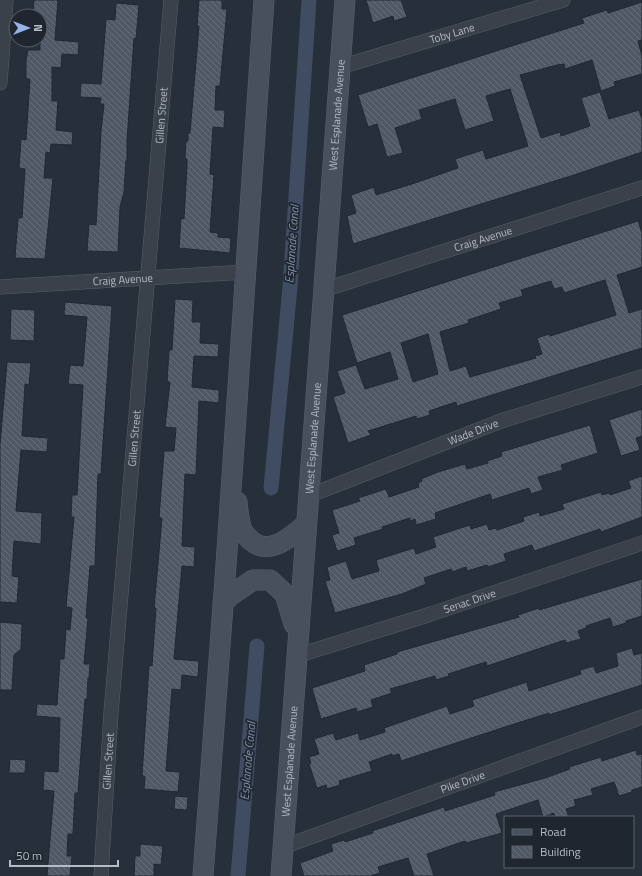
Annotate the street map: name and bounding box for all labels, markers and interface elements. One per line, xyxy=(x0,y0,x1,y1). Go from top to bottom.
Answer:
north arrow xyxy=(8,8,48,48)
street label: Toby Lane xyxy=(428,19,477,48)
text: N xyxy=(30,24,46,32)
street label: West Esplanade Avenue xyxy=(325,59,349,171)
street label: Gillen Street xyxy=(151,86,172,144)
water label: Esplanade Canal xyxy=(279,203,304,284)
street label: Craig Avenue xyxy=(452,222,515,256)
street label: Craig Avenue xyxy=(92,270,154,289)
street label: West Esplanade Avenue xyxy=(301,382,325,494)
street label: Gillen Street xyxy=(124,409,144,467)
street label: Wade Drive xyxy=(445,415,501,449)
street label: Senac Drive xyxy=(441,585,498,617)
street label: West Esplanade Avenue xyxy=(277,705,301,817)
water label: Esplanade Canal xyxy=(235,720,261,801)
street label: Gillen Street xyxy=(98,732,118,790)
street label: Pike Drive xyxy=(438,766,487,797)
legend xyxy=(504,816,634,868)
text: Road xyxy=(540,822,566,841)
scale bar xyxy=(10,842,118,868)
text: Building xyxy=(540,842,581,861)
text: 50 m xyxy=(16,846,42,865)

